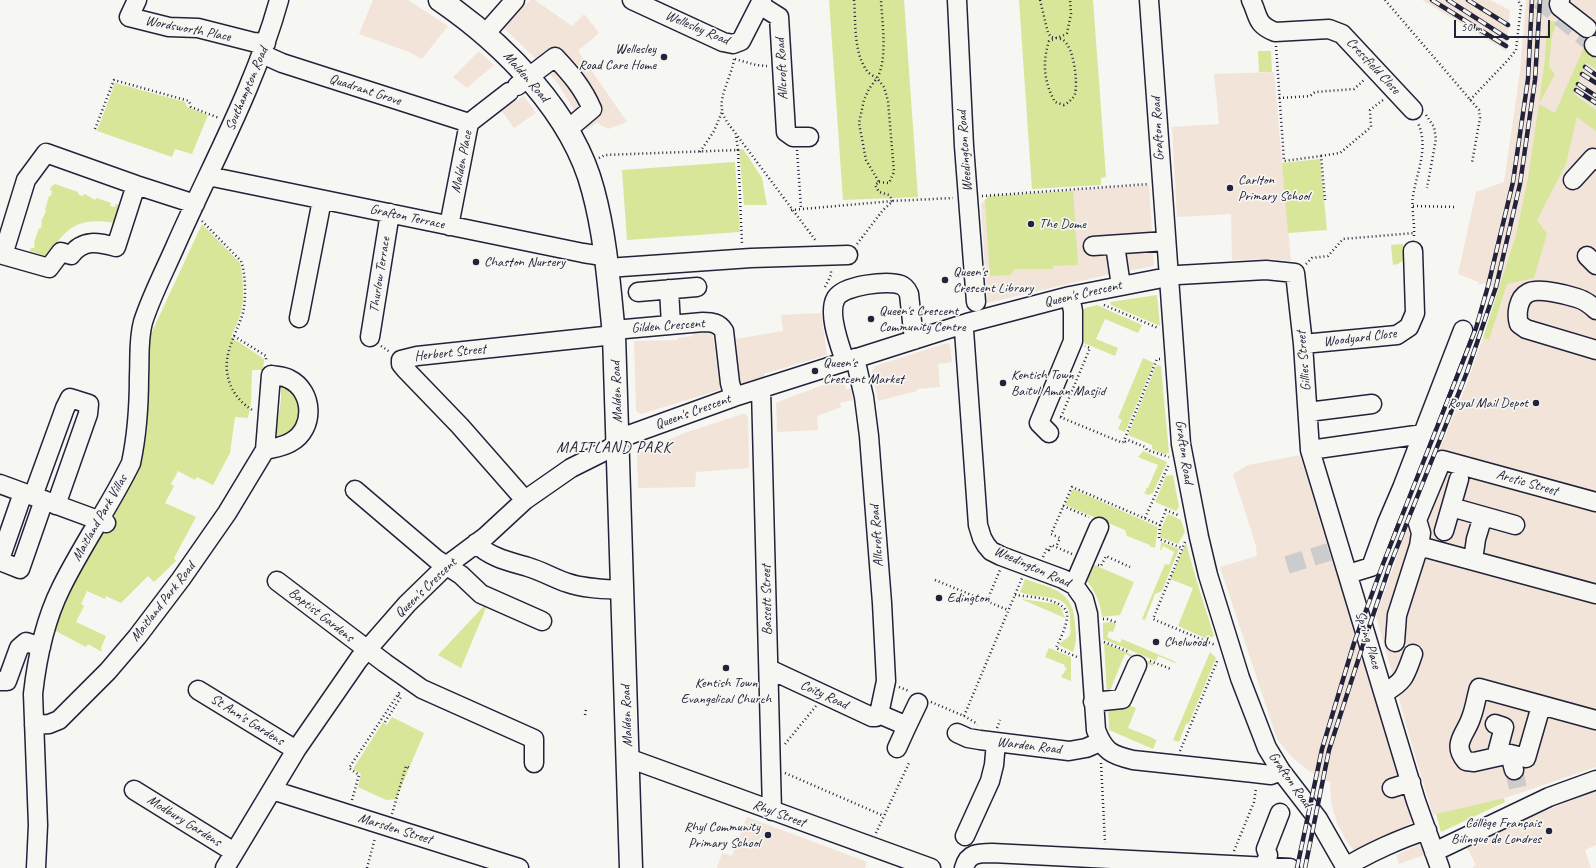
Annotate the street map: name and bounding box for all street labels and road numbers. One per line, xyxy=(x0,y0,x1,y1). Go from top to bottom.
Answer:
street label: Wellesley Road xyxy=(663,7,731,49)
street label: Wordsworth Place xyxy=(144,12,232,46)
street label: Cressfield Close xyxy=(1343,34,1403,98)
street label: Allcroft Road xyxy=(772,38,792,100)
street label: Southampton Road xyxy=(222,45,272,133)
street label: Malden Road xyxy=(499,48,553,106)
street label: Quadrant Grove xyxy=(327,71,403,109)
street label: Grafton Road xyxy=(1148,97,1168,161)
street label: Weedington Road xyxy=(954,110,976,192)
street label: Malden Place xyxy=(448,130,476,194)
street label: Grafton Terrace xyxy=(368,201,446,233)
street label: Thurlow Terrace xyxy=(366,236,394,314)
street label: Queen's Crescent xyxy=(1043,277,1123,311)
street label: Gilden Crescent xyxy=(631,315,705,337)
street label: Woodyard Close xyxy=(1323,325,1397,351)
street label: Gillies Street xyxy=(1293,330,1315,392)
street label: Herbert Street xyxy=(413,341,487,365)
street label: Malden Road xyxy=(608,361,626,423)
street label: Queen's Crescent xyxy=(653,391,733,433)
street label: Grafton Road xyxy=(1171,419,1197,485)
street label: Arctic Street xyxy=(1494,466,1560,500)
street label: Maitland Park Villas xyxy=(68,472,132,564)
street label: Allcroft Road xyxy=(866,505,888,567)
street label: Weedington Road xyxy=(991,543,1073,591)
street label: Queen's Crescent xyxy=(392,554,460,622)
street label: Maitland Park Road xyxy=(127,559,199,645)
street label: Bassett Street xyxy=(758,565,776,635)
street label: Baptist Gardens xyxy=(285,584,357,646)
street label: Spring Place xyxy=(1351,609,1385,671)
street label: Coity Road xyxy=(798,677,850,713)
street label: Malden Road xyxy=(618,685,636,747)
street label: St Ann's Gardens xyxy=(207,691,287,749)
street label: Warden Road xyxy=(996,734,1062,758)
street label: Grafton Road xyxy=(1265,749,1315,811)
street label: Modbury Gardens xyxy=(144,792,224,850)
street label: Rhyl Street xyxy=(750,797,808,831)
street label: Marsden Street xyxy=(356,810,434,848)

